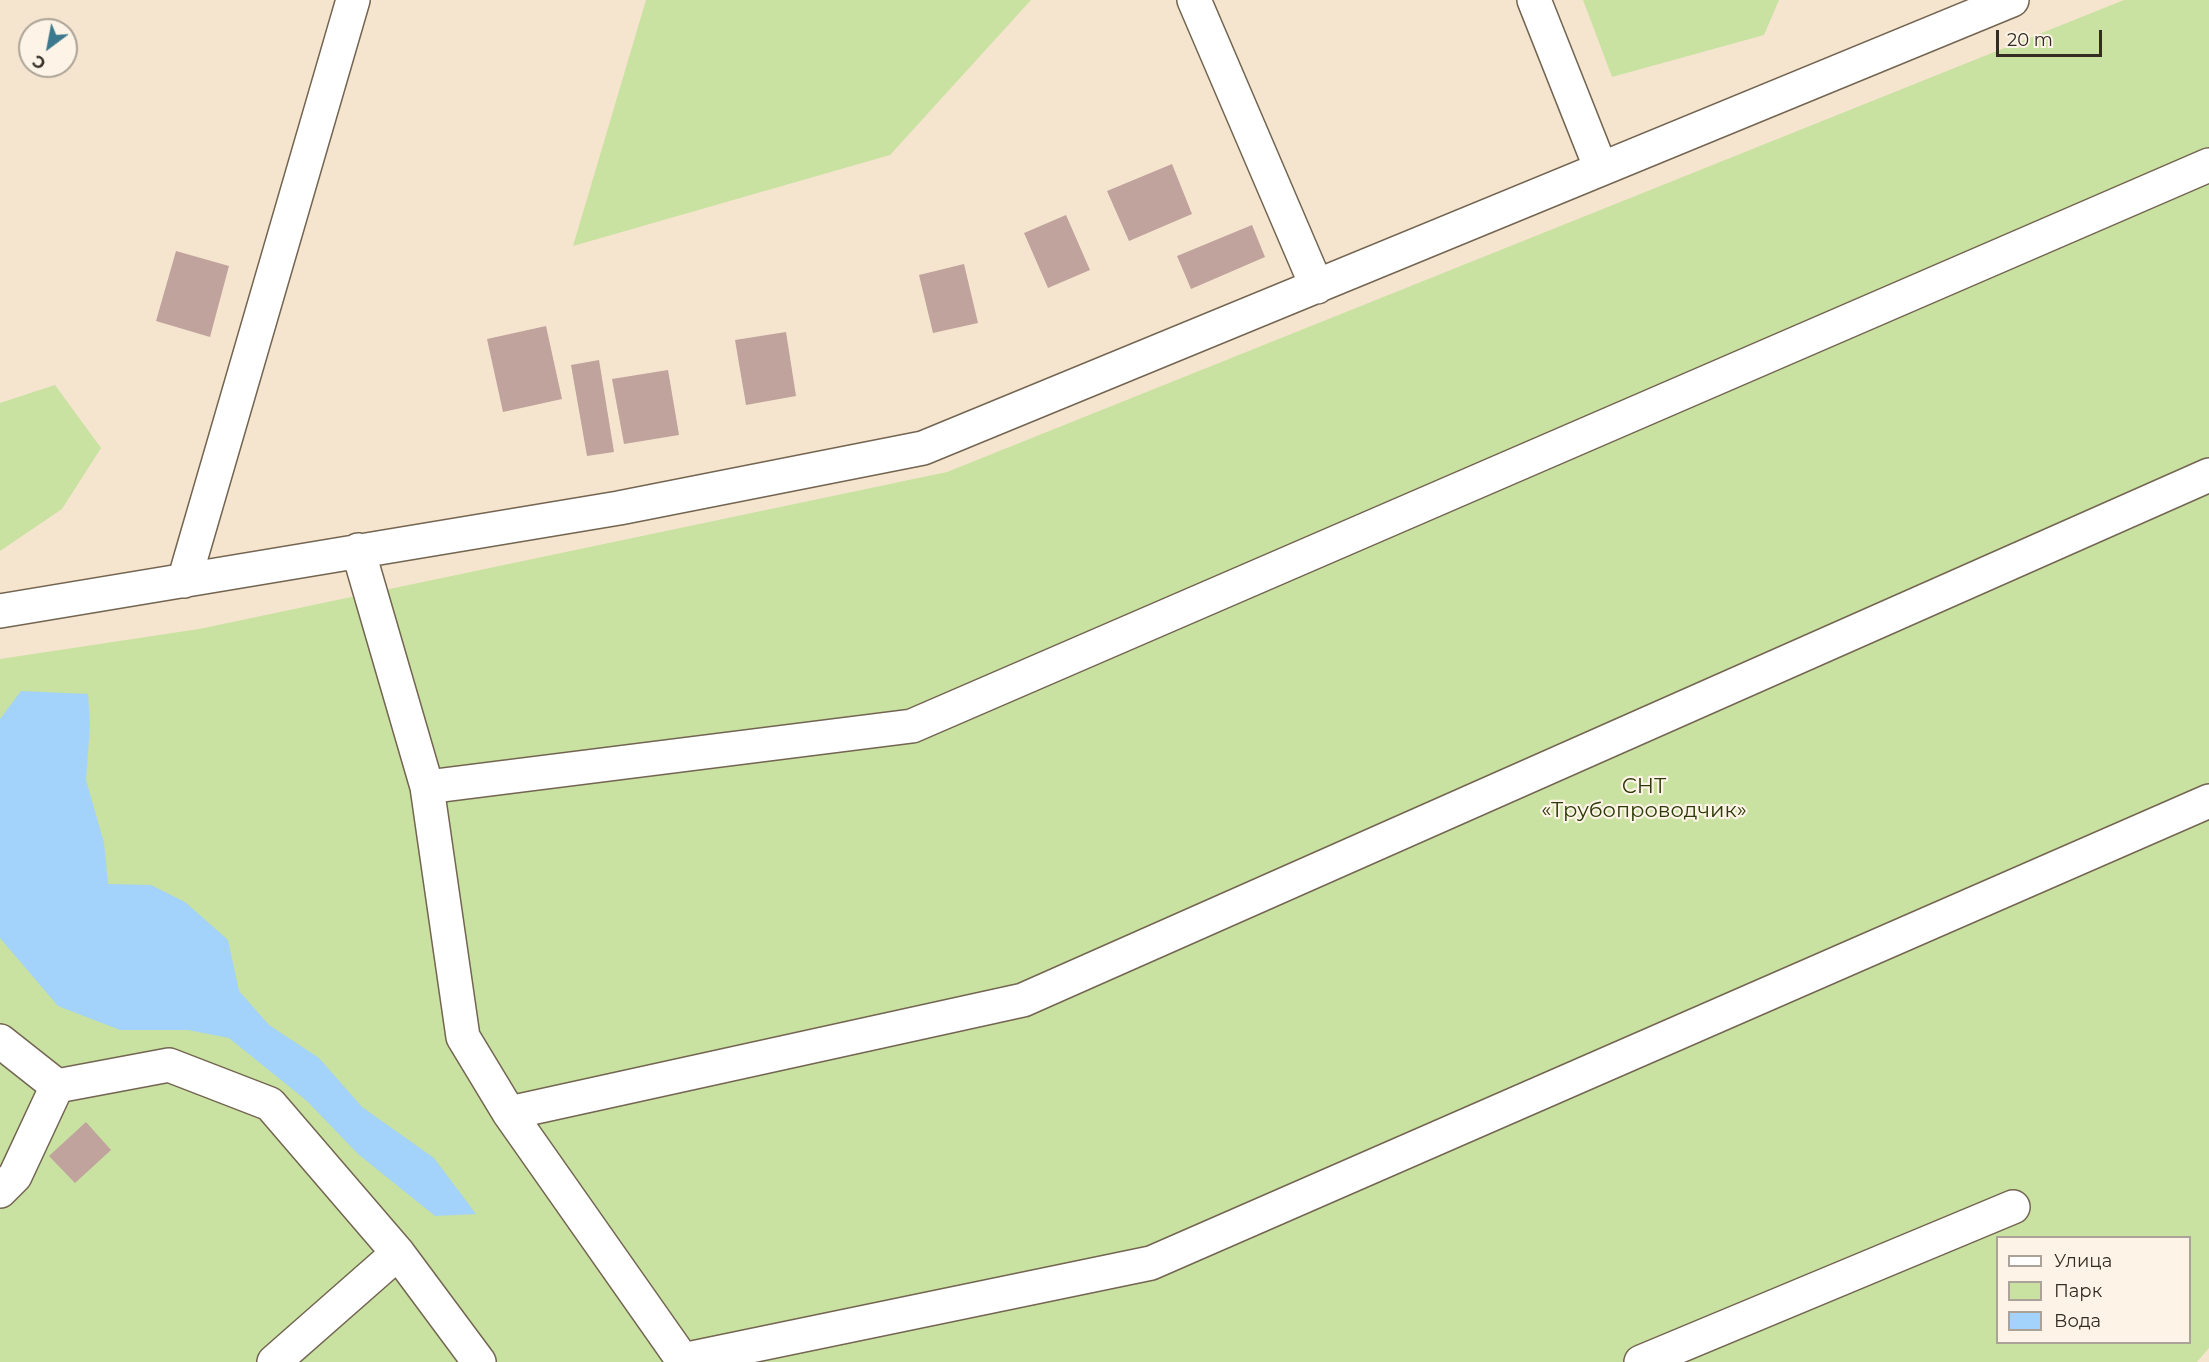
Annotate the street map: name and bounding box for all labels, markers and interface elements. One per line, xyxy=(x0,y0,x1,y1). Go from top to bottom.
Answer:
north arrow xyxy=(18,18,78,78)
scale bar xyxy=(1999,18,2106,56)
text: 20 m xyxy=(2007,29,2053,51)
text: С xyxy=(29,51,49,73)
park label: СНТ «Трубопроводчик» xyxy=(1541,774,1747,824)
legend xyxy=(1996,1236,2191,1344)
text: Улица xyxy=(2054,1250,2112,1272)
text: Парк xyxy=(2054,1280,2102,1302)
text: Вода xyxy=(2054,1310,2101,1332)

